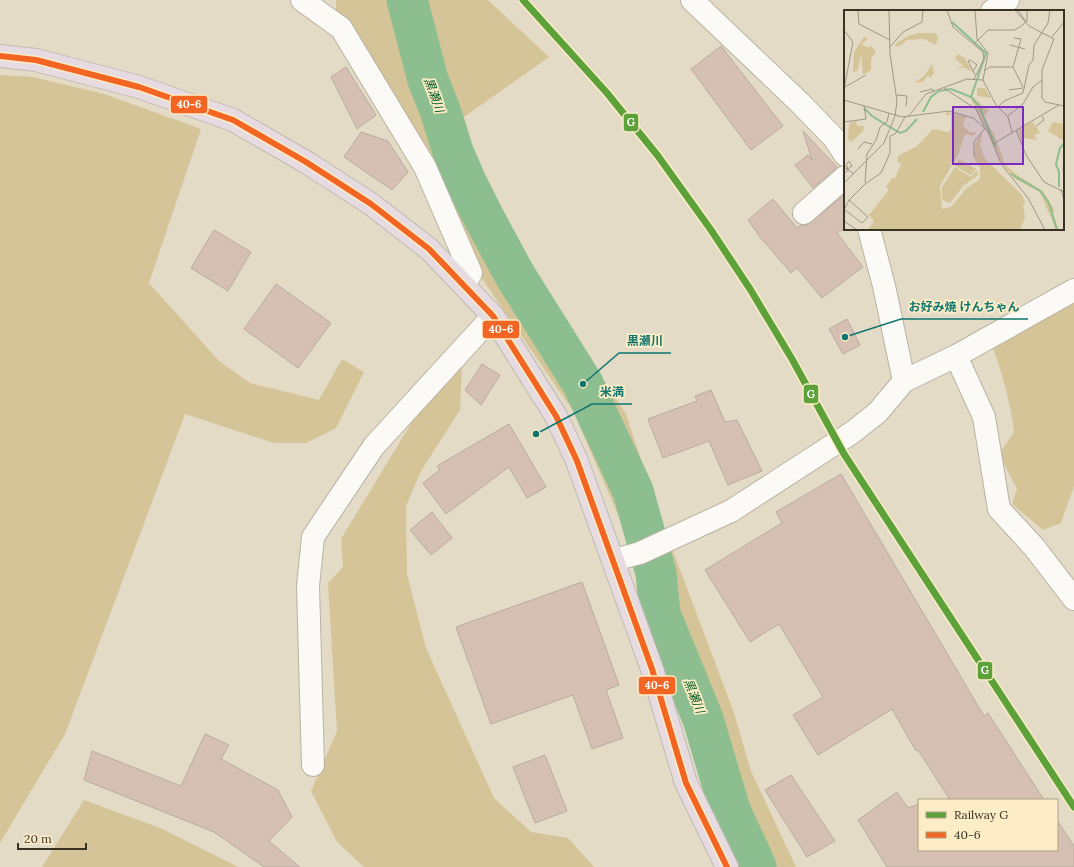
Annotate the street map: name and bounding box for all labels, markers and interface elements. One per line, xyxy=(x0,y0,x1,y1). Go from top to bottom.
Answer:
inset map xyxy=(844,10,1064,230)
water label: 黒瀬川 xyxy=(421,75,448,116)
line badge: 40-6 xyxy=(170,95,208,114)
text: 40-6 xyxy=(177,97,201,111)
line badge: G xyxy=(623,113,639,132)
text: G xyxy=(627,115,636,129)
callout: お好み焼 けんちゃん xyxy=(901,295,1028,319)
text: お好み焼 けんちゃん xyxy=(908,299,1020,314)
line badge: 40-6 xyxy=(482,320,520,339)
text: 40-6 xyxy=(489,322,513,336)
callout: 黒瀬川 xyxy=(619,329,671,353)
text: 黒瀬川 xyxy=(627,333,663,348)
callout: 米満 xyxy=(592,380,632,404)
text: 米満 xyxy=(600,384,624,399)
line badge: G xyxy=(803,384,819,404)
text: G xyxy=(807,387,816,401)
line badge: G xyxy=(977,661,993,680)
text: G xyxy=(981,663,990,677)
line badge: 40-6 xyxy=(638,676,676,695)
water label: 黒瀬川 xyxy=(681,676,709,717)
text: 40-6 xyxy=(645,678,669,692)
legend xyxy=(918,799,1058,851)
text: Railway G xyxy=(954,807,1009,822)
scale bar xyxy=(18,825,86,851)
text: 40-6 xyxy=(954,827,981,842)
text: 20 m xyxy=(24,831,52,846)

